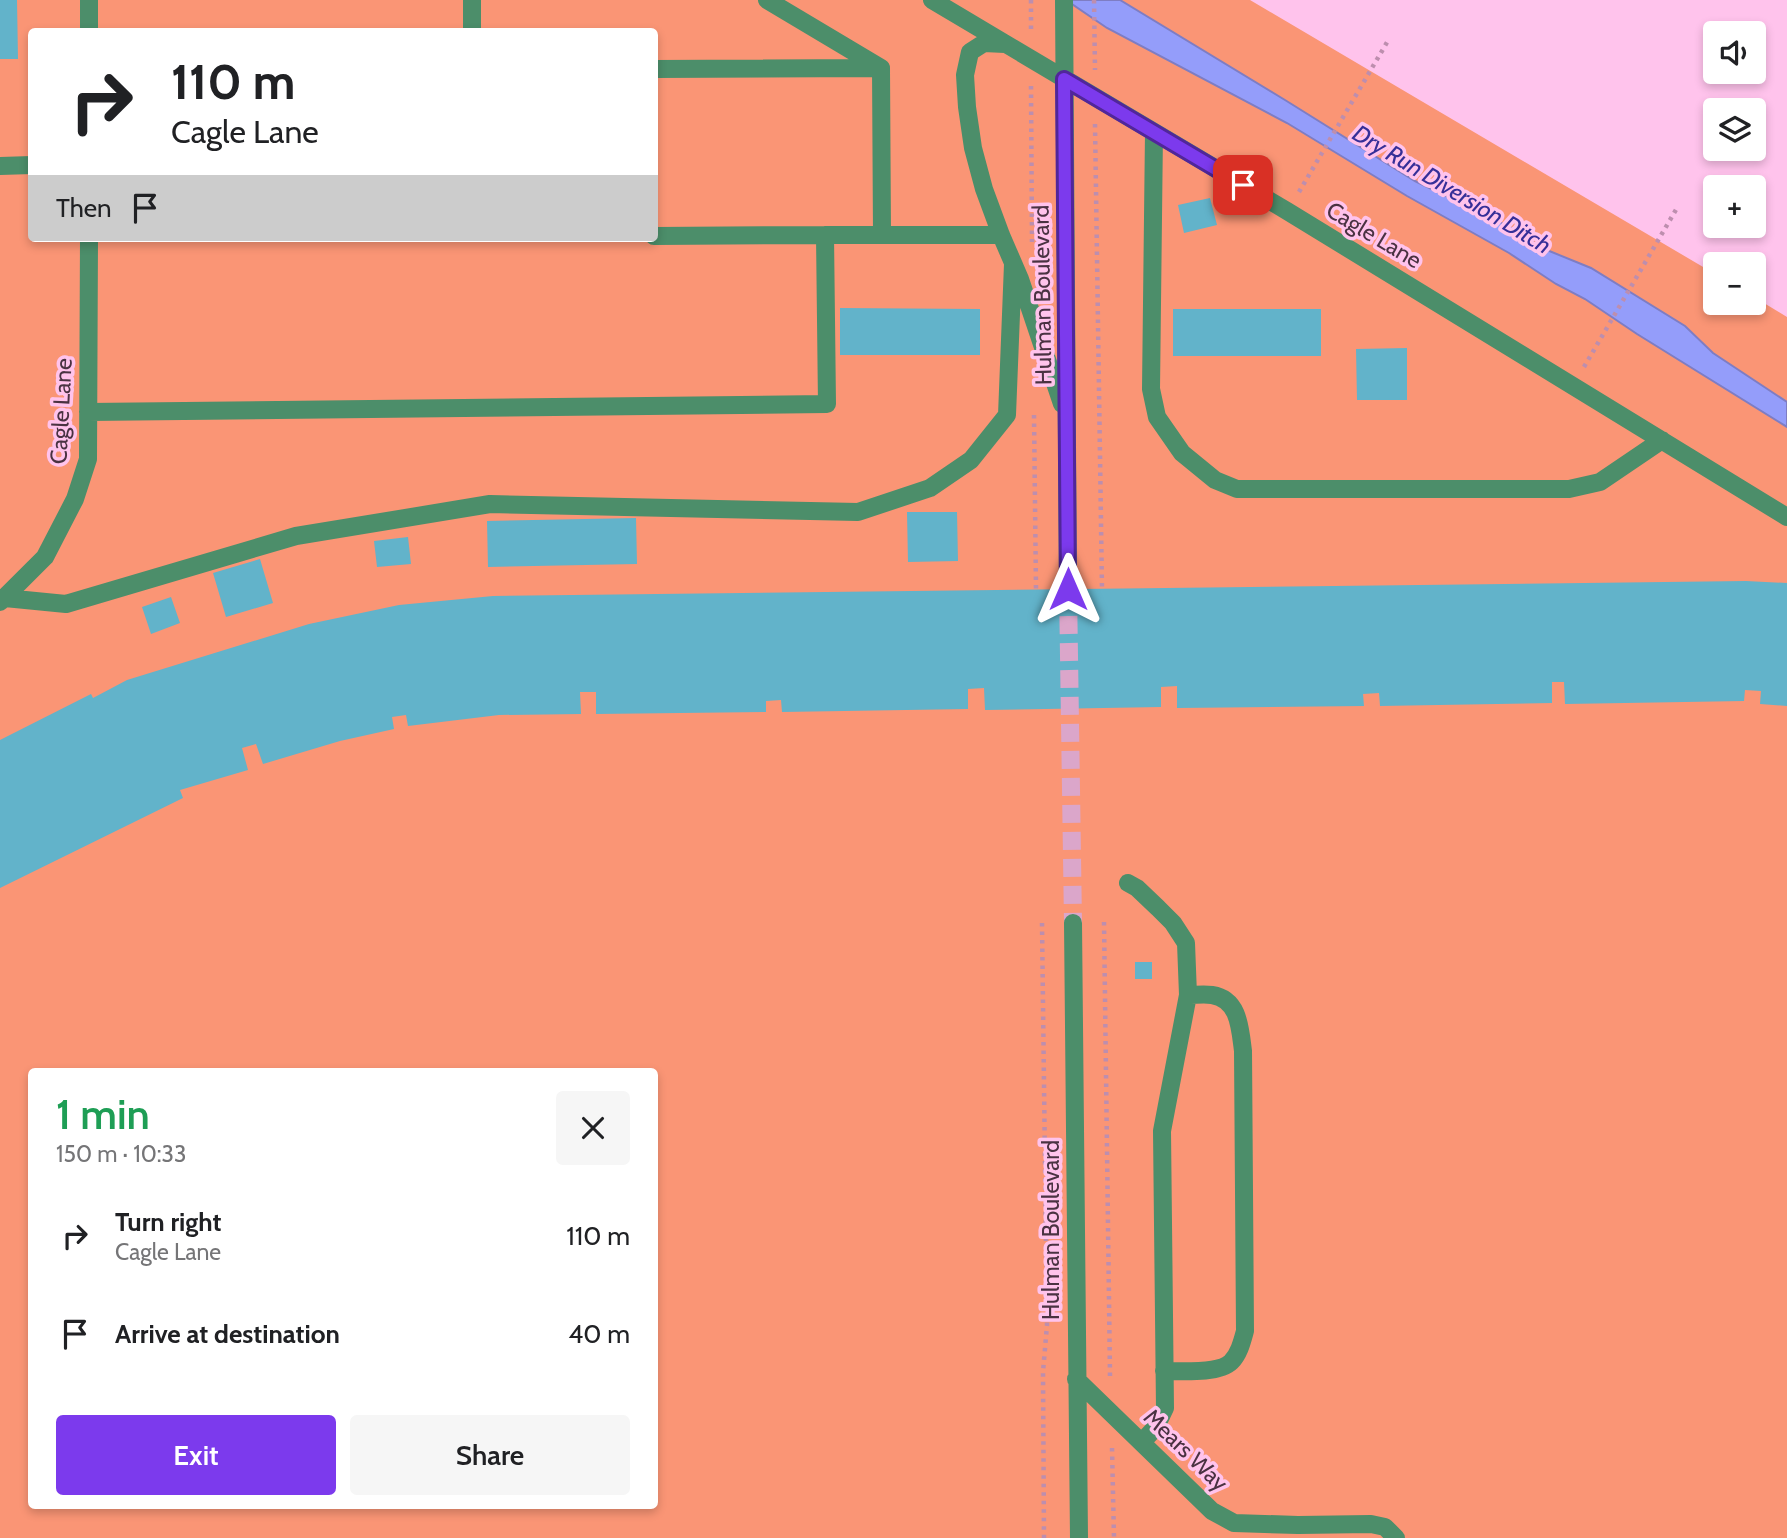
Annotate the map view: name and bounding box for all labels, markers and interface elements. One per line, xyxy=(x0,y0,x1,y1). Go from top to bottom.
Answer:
map controls xyxy=(1703,21,1766,315)
button: sound xyxy=(1703,21,1766,84)
text: 110 m xyxy=(171,52,295,111)
icon: right xyxy=(56,56,147,147)
button: layers xyxy=(1703,98,1766,161)
text: Cagle Lane xyxy=(171,112,319,151)
water label: Dry Run Diversion Ditch xyxy=(1348,118,1556,260)
pin xyxy=(1213,155,1273,215)
icon: arrive xyxy=(1224,166,1262,204)
button: + xyxy=(1703,175,1766,238)
icon: arrive xyxy=(126,189,164,227)
text: Then xyxy=(56,192,112,224)
street label: Cagle Lane xyxy=(1321,196,1427,274)
street label: Hulman Boulevard xyxy=(1026,205,1058,385)
button: − xyxy=(1703,252,1766,315)
street label: Cagle Lane xyxy=(44,357,78,465)
position arrow xyxy=(1031,552,1105,626)
text: 1 min xyxy=(56,1088,150,1140)
button: close xyxy=(556,1091,630,1165)
text: 150 m · 10:33 xyxy=(56,1140,186,1168)
street label: Hulman Boulevard xyxy=(1037,1140,1065,1320)
text: Turn right xyxy=(115,1206,221,1238)
icon: right xyxy=(56,1217,94,1255)
text: 110 m xyxy=(566,1220,630,1252)
text: Cagle Lane xyxy=(115,1238,221,1266)
icon: arrive xyxy=(56,1315,94,1353)
text: Arrive at destination xyxy=(115,1318,340,1350)
text: 40 m xyxy=(568,1318,630,1350)
street label: Mears Way xyxy=(1138,1403,1234,1497)
button: Exit xyxy=(56,1415,336,1495)
button: Share xyxy=(350,1415,630,1495)

